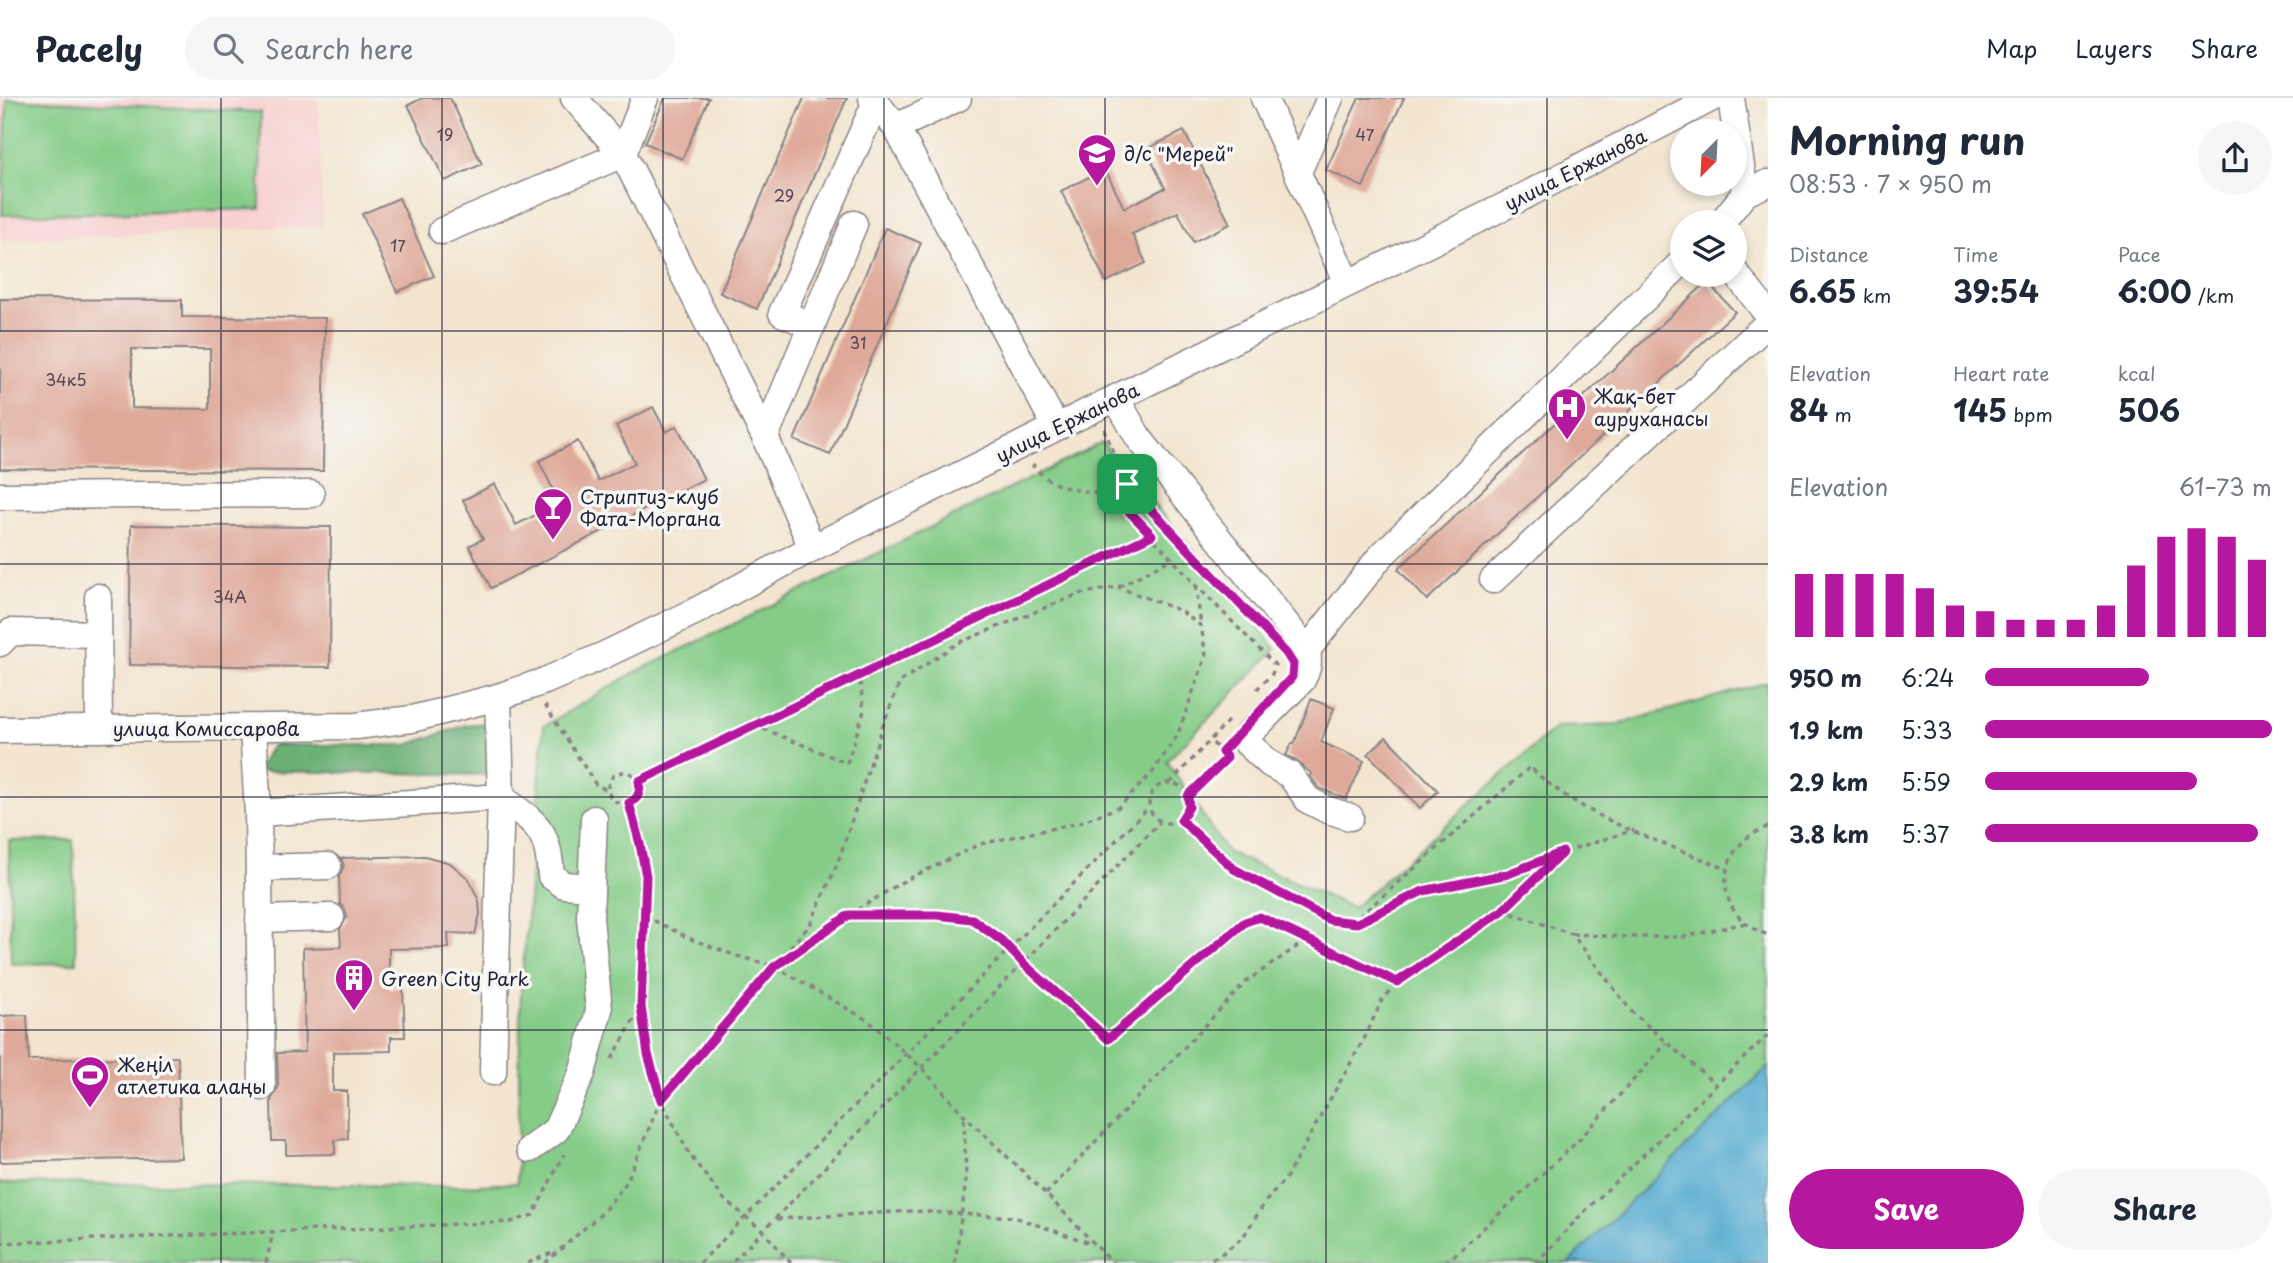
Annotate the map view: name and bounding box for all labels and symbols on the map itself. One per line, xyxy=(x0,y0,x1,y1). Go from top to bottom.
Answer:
north arrow xyxy=(1670,119,1746,196)
street label: улица Ержанова xyxy=(1499,121,1651,217)
house number: 19 xyxy=(437,122,453,146)
house number: 47 xyxy=(1356,122,1375,146)
school or university icon: д/с "Мерей" xyxy=(1076,132,1118,187)
place label: д/с "Мерей" xyxy=(1124,139,1234,167)
house number: 29 xyxy=(774,183,794,207)
house number: 17 xyxy=(390,233,406,257)
house number: 31 xyxy=(850,330,866,354)
house number: 34к5 xyxy=(46,367,86,391)
street label: улица Ержанова xyxy=(991,375,1144,469)
place label: Жақ-бет ауруханасы xyxy=(1593,382,1708,432)
hospital icon: Жақ-бет ауруханасы xyxy=(1546,386,1588,441)
pin xyxy=(1097,454,1157,514)
place label: Стриптиз-клуб Фата-Моргана xyxy=(580,482,721,532)
bar icon: Стриптиз-клуб Фата-Моргана xyxy=(532,486,574,541)
house number: 34А xyxy=(213,584,247,608)
street label: улица Комиссарова xyxy=(113,714,299,742)
building icon: Green City Park xyxy=(333,957,375,1012)
place label: Green City Park xyxy=(381,964,530,992)
place label: Жеңіл атлетика алаңы xyxy=(117,1050,266,1100)
sports icon: Жеңіл атлетика алаңы xyxy=(69,1054,111,1109)

